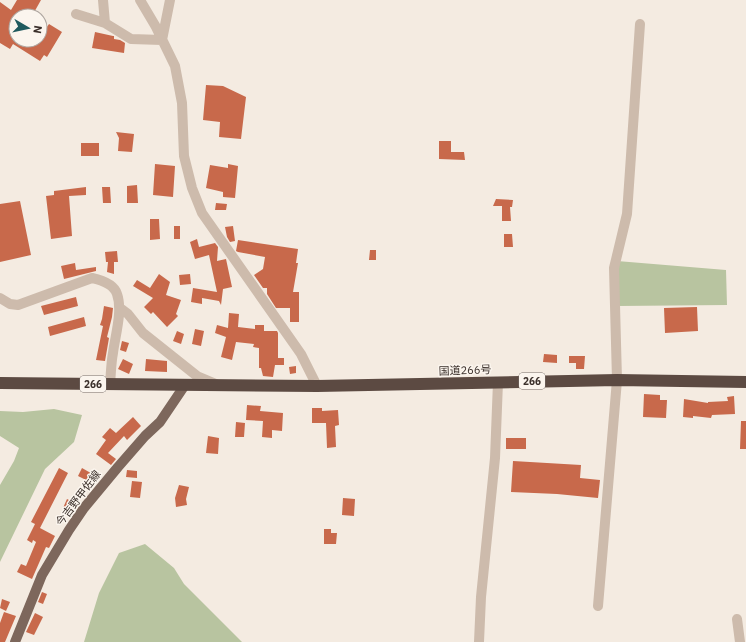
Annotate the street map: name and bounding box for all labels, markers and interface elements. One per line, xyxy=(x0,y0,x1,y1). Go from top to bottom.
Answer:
north arrow xyxy=(8,8,48,48)
text: N xyxy=(30,25,45,35)
street label: 国道266号 xyxy=(438,362,492,378)
road number: 266 xyxy=(519,373,545,389)
road number: 266 xyxy=(80,376,106,392)
street label: 今吉野甲佐線 xyxy=(53,467,103,529)

